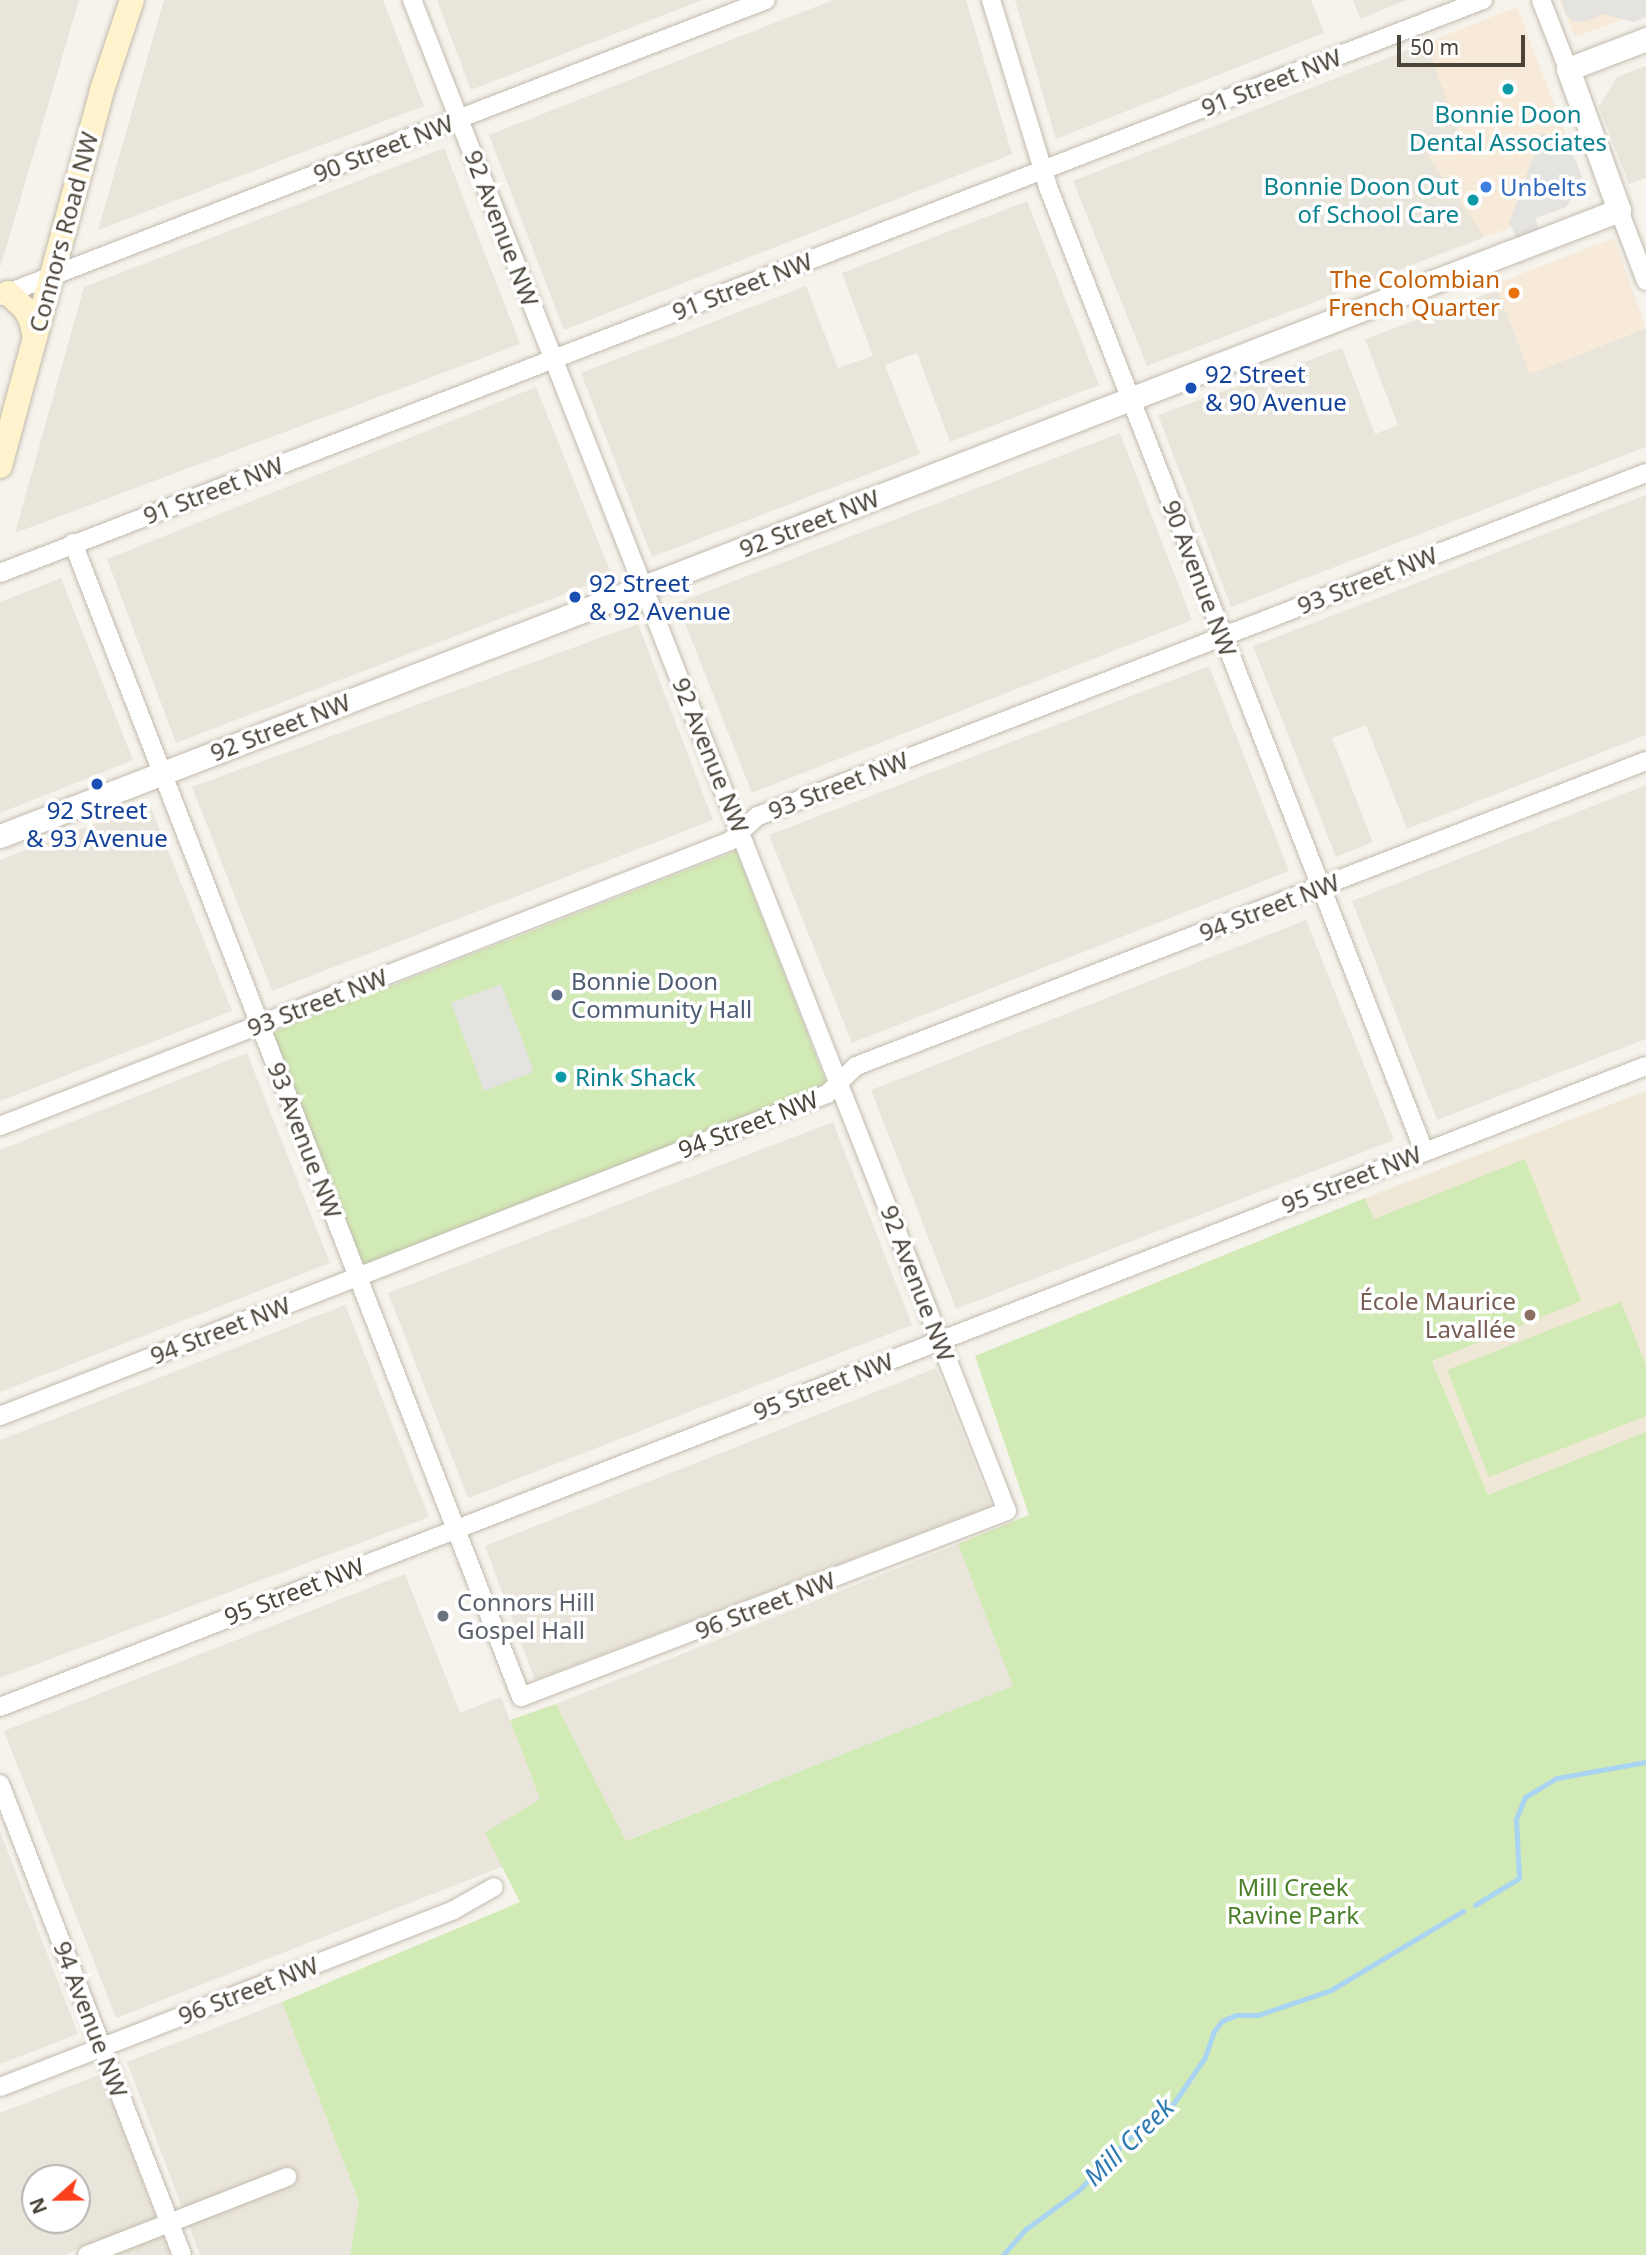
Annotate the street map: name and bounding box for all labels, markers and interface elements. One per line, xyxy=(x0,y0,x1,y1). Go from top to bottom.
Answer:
scale bar xyxy=(1401,21,1529,65)
text: 50 m xyxy=(1410,33,1459,61)
street label: 91 Street NW xyxy=(1197,42,1345,122)
marker: Bonnie Doon Dental Associates xyxy=(1500,81,1516,97)
place label: Bonnie Doon Dental Associates xyxy=(1409,100,1607,156)
street label: 90 Street NW xyxy=(309,108,457,188)
street label: Connors Road NW xyxy=(22,129,104,335)
street label: 92 Avenue NW xyxy=(459,146,545,310)
place label: Bonnie Doon Out of School Care xyxy=(1263,172,1459,228)
place label: Unbelts xyxy=(1500,173,1587,201)
marker: Unbelts xyxy=(1478,179,1494,195)
marker: Bonnie Doon Out of School Care xyxy=(1465,192,1481,208)
street label: 91 Street NW xyxy=(668,246,816,326)
place label: The Colombian French Quarter xyxy=(1328,265,1500,321)
marker: The Colombian French Quarter xyxy=(1506,285,1522,301)
place label: 92 Street & 90 Avenue xyxy=(1205,360,1347,416)
marker: 92 Street & 90 Avenue xyxy=(1183,380,1199,396)
street label: 91 Street NW xyxy=(139,450,287,530)
street label: 92 Street NW xyxy=(735,483,883,563)
street label: 90 Avenue NW xyxy=(1157,496,1243,660)
street label: 93 Street NW xyxy=(1293,540,1441,620)
place label: 92 Street & 92 Avenue xyxy=(589,569,731,625)
marker: 92 Street & 92 Avenue xyxy=(567,589,583,605)
street label: 92 Avenue NW xyxy=(667,673,755,837)
street label: 92 Street NW xyxy=(206,687,354,767)
street label: 93 Street NW xyxy=(764,745,912,825)
marker: 92 Street & 93 Avenue xyxy=(89,776,105,792)
place label: 92 Street & 93 Avenue xyxy=(26,796,168,852)
street label: 94 Street NW xyxy=(1195,867,1343,947)
street label: 93 Street NW xyxy=(243,962,391,1042)
place label: Bonnie Doon Community Hall xyxy=(571,967,752,1023)
marker: Bonnie Doon Community Hall xyxy=(549,987,565,1003)
street label: 93 Avenue NW xyxy=(262,1058,348,1222)
place label: Rink Shack xyxy=(575,1063,696,1091)
marker: Rink Shack xyxy=(553,1069,569,1085)
street label: 94 Street NW xyxy=(674,1084,822,1164)
street label: 95 Street NW xyxy=(1277,1139,1425,1219)
street label: 92 Avenue NW xyxy=(875,1201,961,1365)
place label: École Maurice Lavallée xyxy=(1359,1287,1516,1343)
street label: 94 Street NW xyxy=(146,1290,294,1370)
marker: École Maurice Lavallée xyxy=(1522,1307,1538,1323)
street label: 95 Street NW xyxy=(749,1346,897,1426)
street label: 95 Street NW xyxy=(220,1551,368,1631)
street label: 96 Street NW xyxy=(691,1565,839,1645)
place label: Connors Hill Gospel Hall xyxy=(457,1588,595,1644)
marker: Connors Hill Gospel Hall xyxy=(435,1608,451,1624)
park label: Mill Creek Ravine Park xyxy=(1227,1873,1359,1929)
street label: 94 Avenue NW xyxy=(48,1937,134,2101)
street label: 96 Street NW xyxy=(174,1950,322,2030)
water label: Mill Creek xyxy=(1078,2092,1180,2192)
north arrow xyxy=(21,2164,91,2234)
text: N xyxy=(23,2194,53,2218)

